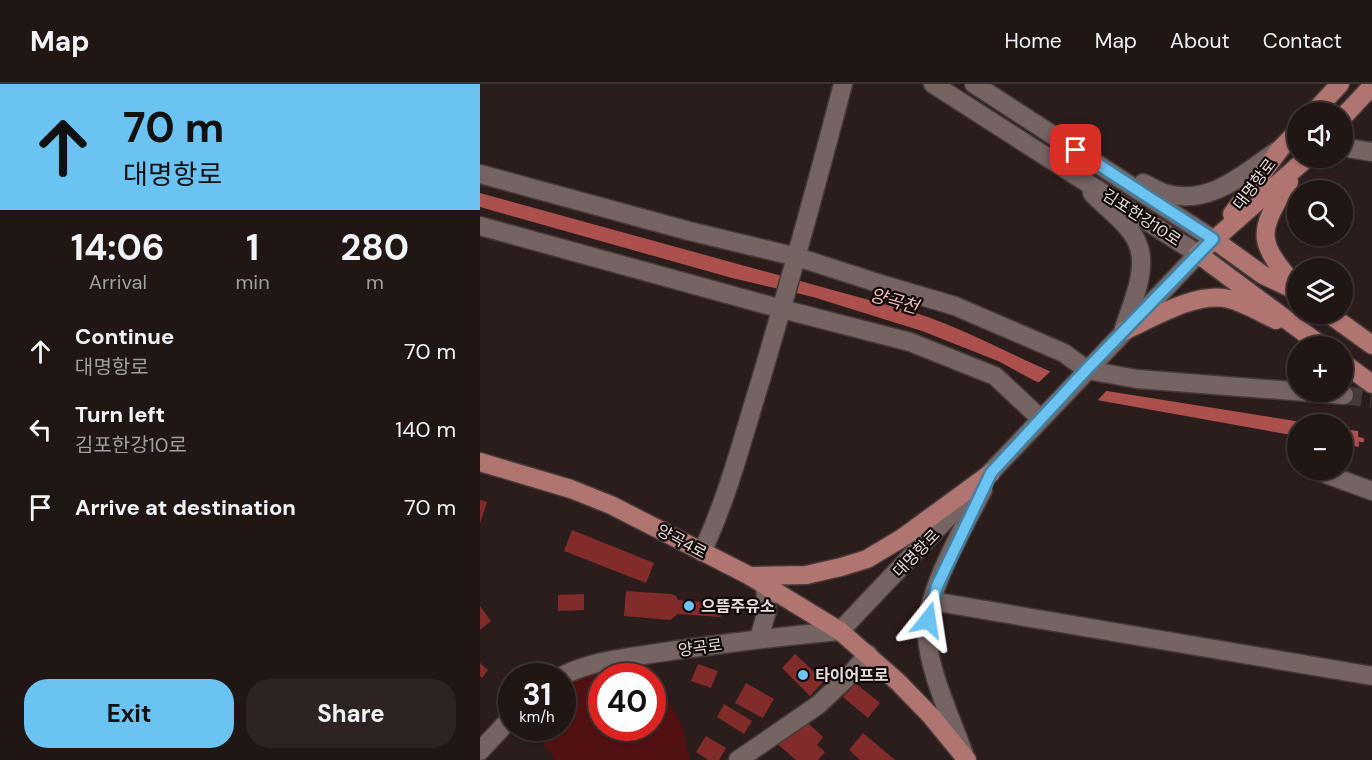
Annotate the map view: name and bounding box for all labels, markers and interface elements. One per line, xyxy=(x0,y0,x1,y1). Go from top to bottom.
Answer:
text: Map xyxy=(30,23,90,60)
text: Home xyxy=(1004,27,1062,55)
text: Map xyxy=(1095,27,1137,55)
text: About xyxy=(1170,27,1230,55)
text: Contact xyxy=(1263,27,1342,55)
text: 70 m xyxy=(123,100,224,155)
map controls xyxy=(1287,102,1353,480)
button: sound xyxy=(1287,102,1353,168)
icon: ahead xyxy=(24,108,102,186)
pin xyxy=(1050,124,1101,175)
icon: arrive xyxy=(1059,133,1092,166)
street label: 대명항로 xyxy=(1228,154,1281,214)
text: 대명항로 xyxy=(123,157,222,192)
button: search xyxy=(1287,180,1353,246)
street label: 김포한강10로 xyxy=(1098,184,1185,251)
text: 14:06 xyxy=(71,224,165,271)
text: 1 xyxy=(246,224,259,271)
text: 280 xyxy=(340,224,409,271)
button: layers xyxy=(1287,258,1353,324)
text: Arrival xyxy=(89,269,147,295)
text: min xyxy=(236,269,270,295)
text: m xyxy=(366,269,384,295)
water label: 양곡천 xyxy=(867,283,924,320)
text: Continue xyxy=(75,322,174,351)
icon: ahead xyxy=(24,335,57,368)
button: + xyxy=(1287,336,1353,402)
text: 70 m xyxy=(404,337,456,366)
text: 대명항로 xyxy=(75,354,149,380)
text: Turn left xyxy=(75,400,165,429)
icon: left xyxy=(24,413,57,446)
button: − xyxy=(1287,414,1353,480)
text: 140 m xyxy=(395,415,456,444)
text: 김포한강10로 xyxy=(75,432,187,458)
icon: arrive xyxy=(24,491,57,524)
text: Arrive at destination xyxy=(75,493,296,522)
text: 70 m xyxy=(404,493,456,522)
street label: 양곡4로 xyxy=(653,520,711,563)
street label: 대명항로 xyxy=(888,525,945,582)
position arrow xyxy=(896,588,960,652)
place label: 으뜸주유소 xyxy=(701,596,775,617)
marker: 으뜸주유소 xyxy=(682,599,696,613)
street label: 양곡로 xyxy=(677,634,724,661)
speed limit sign: 40 xyxy=(588,663,666,741)
place label: 타이어프로 xyxy=(815,665,889,686)
marker: 타이어프로 xyxy=(796,668,810,682)
text: 31 xyxy=(523,675,551,714)
button: Exit xyxy=(24,679,234,748)
button: Share xyxy=(246,679,456,748)
text: km/h xyxy=(519,707,555,727)

